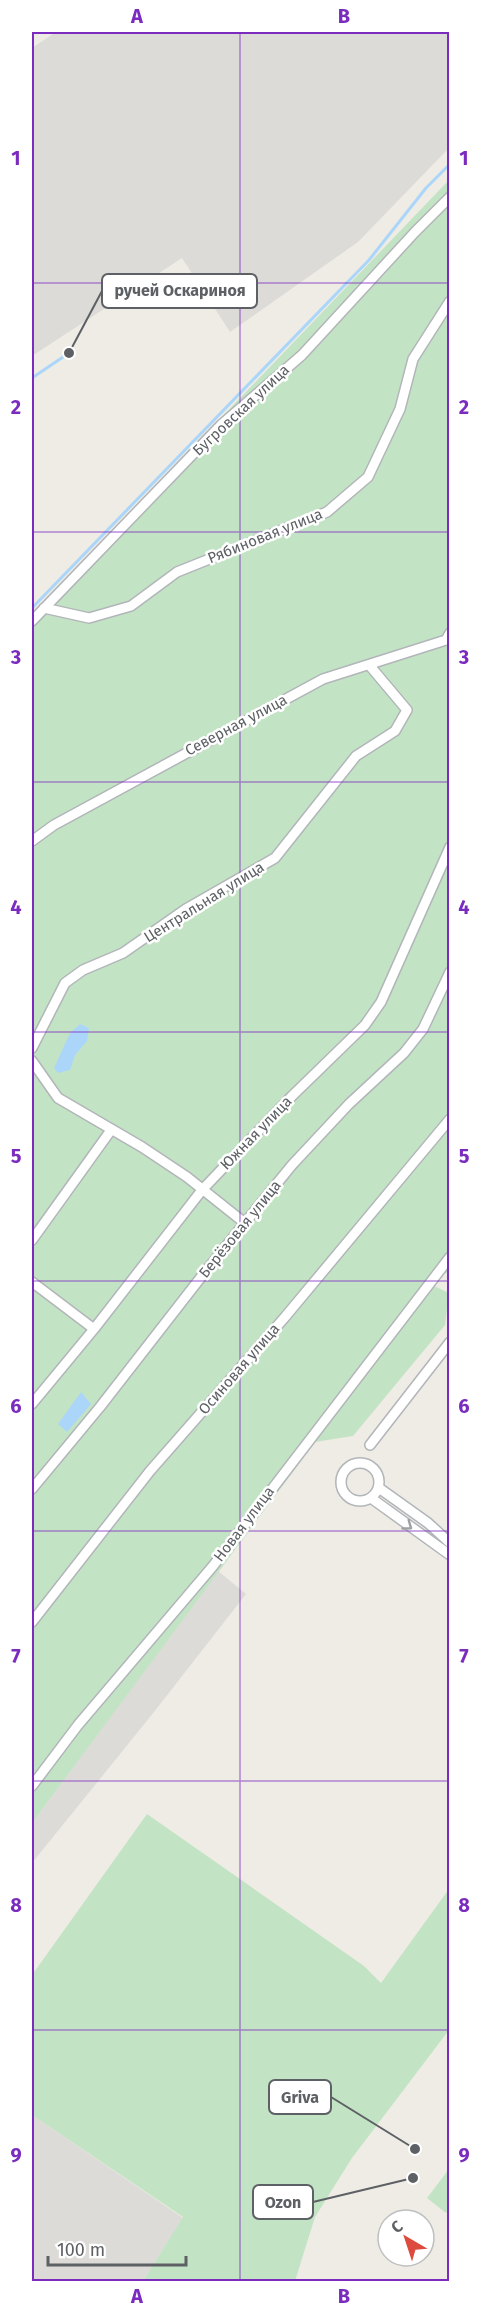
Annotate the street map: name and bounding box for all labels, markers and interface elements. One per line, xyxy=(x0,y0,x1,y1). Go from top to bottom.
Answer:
text: A xyxy=(130,4,144,28)
text: B xyxy=(338,4,350,28)
text: 1 xyxy=(11,146,21,170)
text: 1 xyxy=(459,146,469,170)
callout: ручей Оскариноя xyxy=(102,274,257,308)
text: ручей Оскариноя xyxy=(114,281,246,300)
street label: Бугровская улица xyxy=(189,361,293,459)
text: 2 xyxy=(11,395,21,419)
text: 2 xyxy=(459,395,469,419)
street label: Рябиновая улица xyxy=(205,505,325,567)
text: 3 xyxy=(10,645,21,669)
text: 3 xyxy=(458,645,469,669)
street label: Северная улица xyxy=(182,691,290,759)
street label: Центральная улица xyxy=(141,858,267,946)
text: 4 xyxy=(10,895,22,919)
text: 4 xyxy=(458,895,470,919)
street label: Южная улица xyxy=(216,1093,296,1173)
text: 5 xyxy=(11,1144,22,1168)
text: 5 xyxy=(459,1144,470,1168)
street label: Берёзовая улица xyxy=(195,1177,285,1281)
street label: Осиновая улица xyxy=(195,1320,283,1418)
text: 6 xyxy=(10,1394,22,1418)
text: 6 xyxy=(458,1394,470,1418)
street label: Новая улица xyxy=(210,1483,278,1565)
one-way arrow xyxy=(402,1519,413,1530)
text: 7 xyxy=(11,1644,21,1668)
text: 7 xyxy=(459,1644,469,1668)
text: 8 xyxy=(10,1893,22,1917)
text: 8 xyxy=(458,1893,470,1917)
callout: Griva xyxy=(269,2080,331,2114)
text: Griva xyxy=(281,2088,319,2107)
text: 9 xyxy=(10,2143,22,2167)
text: 9 xyxy=(458,2143,470,2167)
callout: Ozon xyxy=(253,2185,313,2219)
text: Ozon xyxy=(265,2193,301,2212)
north arrow xyxy=(376,2208,436,2268)
text: С xyxy=(387,2216,407,2237)
scale bar xyxy=(48,2229,186,2267)
text: 100 m xyxy=(57,2239,105,2261)
text: A xyxy=(130,2284,144,2308)
text: B xyxy=(338,2284,350,2308)

